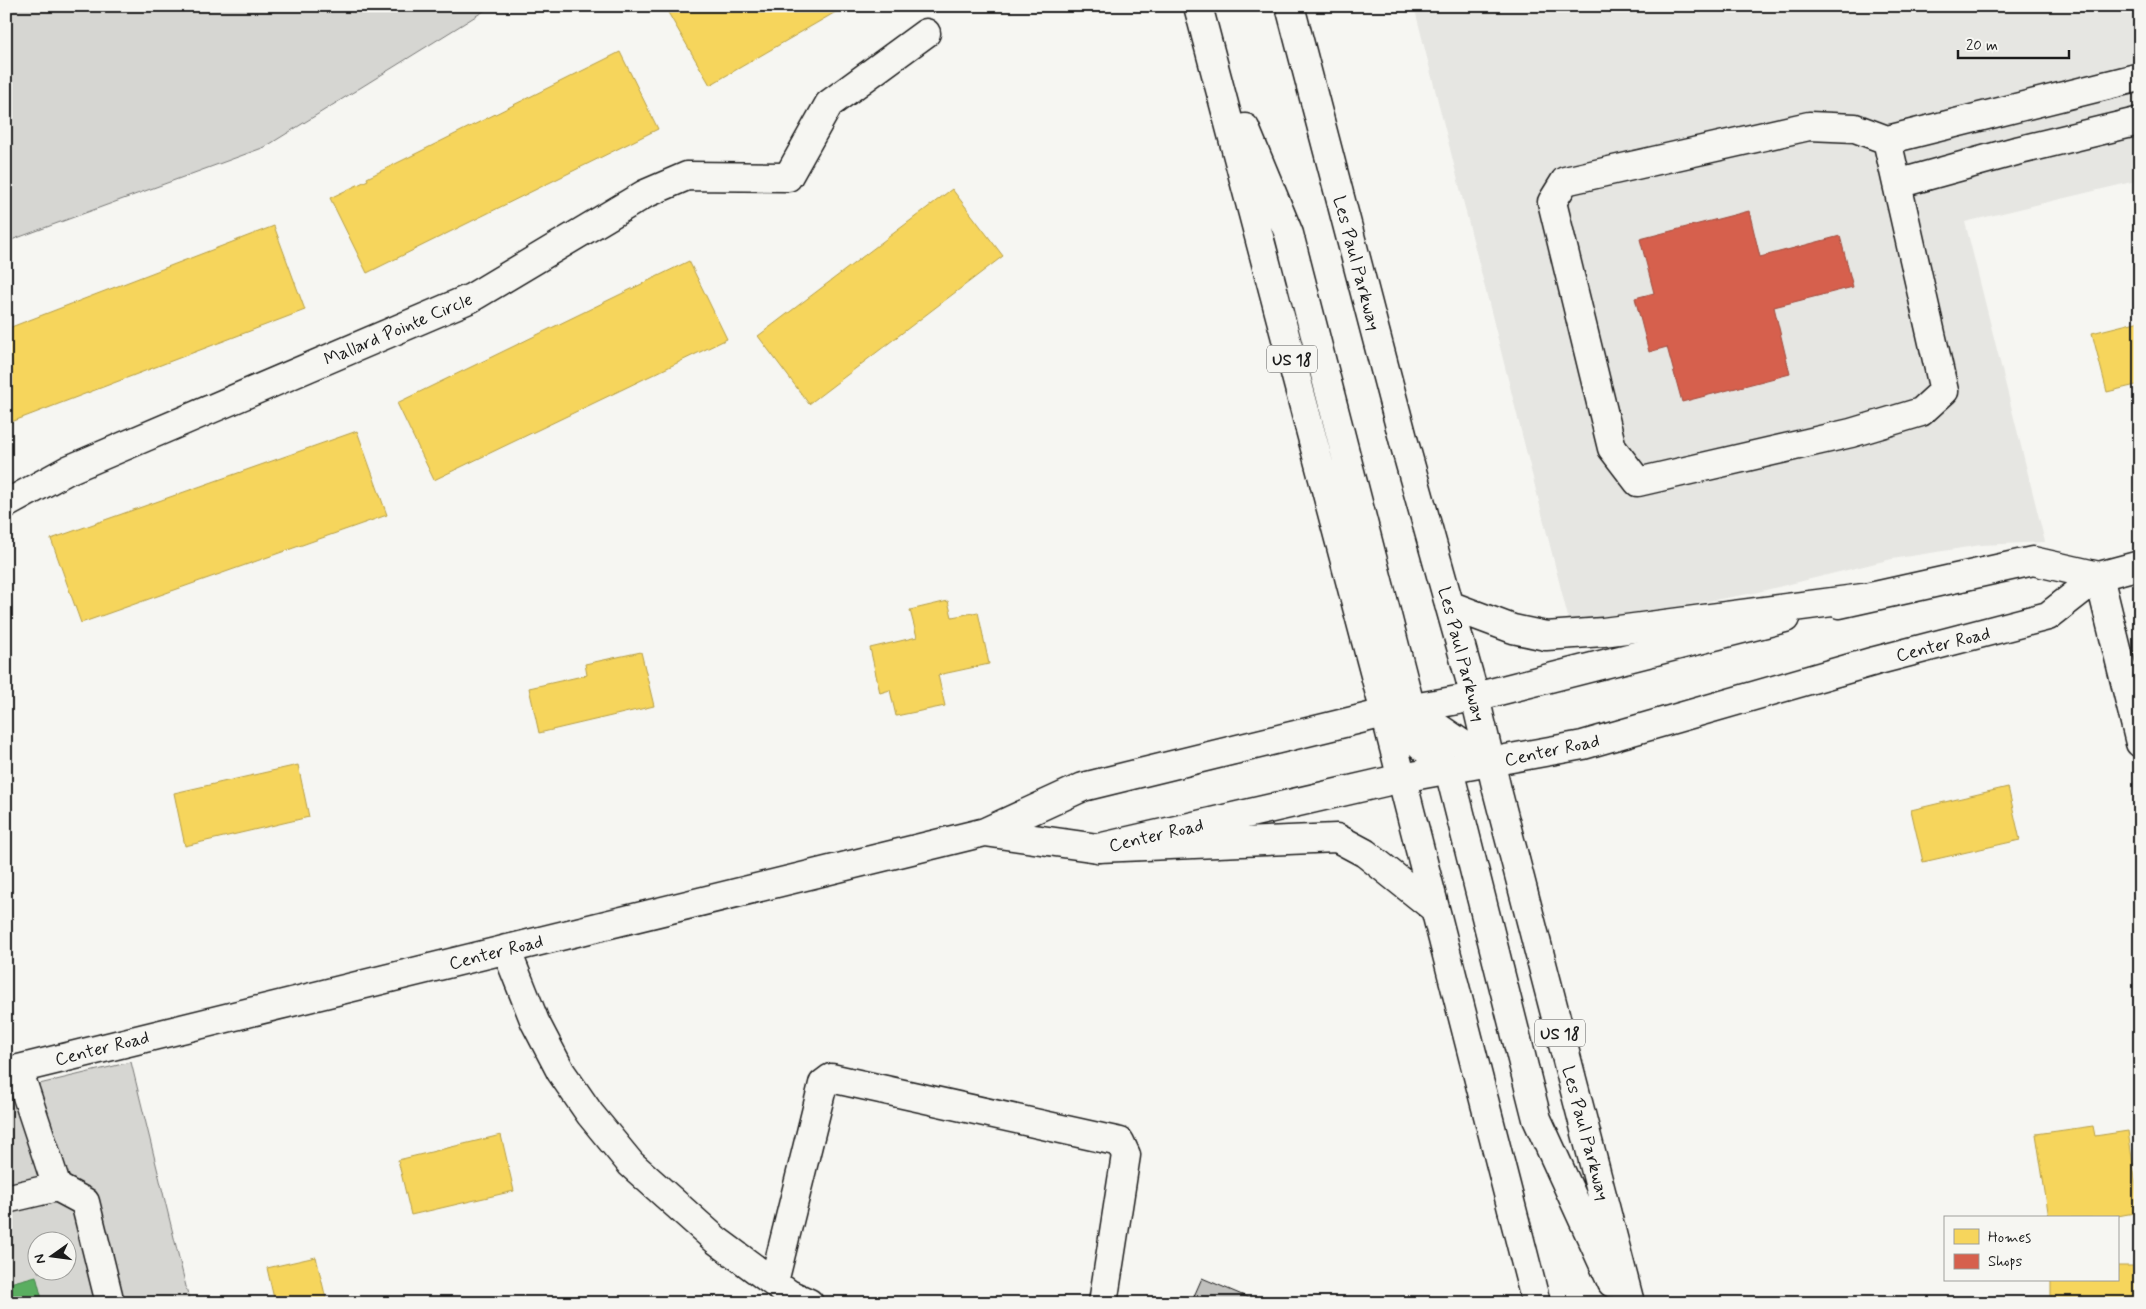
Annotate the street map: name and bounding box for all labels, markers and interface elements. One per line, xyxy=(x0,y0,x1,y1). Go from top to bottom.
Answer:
scale bar xyxy=(1958,28,2070,60)
text: 20 m xyxy=(1966,36,1998,56)
street label: Les Paul Parkway xyxy=(1327,193,1386,333)
street label: Mallard Pointe Circle xyxy=(320,288,476,372)
road number: US 18 xyxy=(1267,346,1317,372)
street label: Les Paul Parkway xyxy=(1432,584,1491,724)
street label: Center Road xyxy=(1894,622,1993,668)
street label: Center Road xyxy=(1503,729,1602,773)
street label: Center Road xyxy=(1107,813,1206,859)
street label: Center Road xyxy=(447,930,546,976)
road number: US 18 xyxy=(1535,1020,1585,1046)
street label: Center Road xyxy=(53,1026,152,1072)
street label: Les Paul Parkway xyxy=(1556,1063,1615,1203)
legend xyxy=(1944,1216,2118,1282)
text: Homes xyxy=(1988,1228,2031,1248)
north arrow xyxy=(28,1232,78,1282)
text: N xyxy=(30,1252,50,1266)
text: Shops xyxy=(1988,1252,2023,1272)

